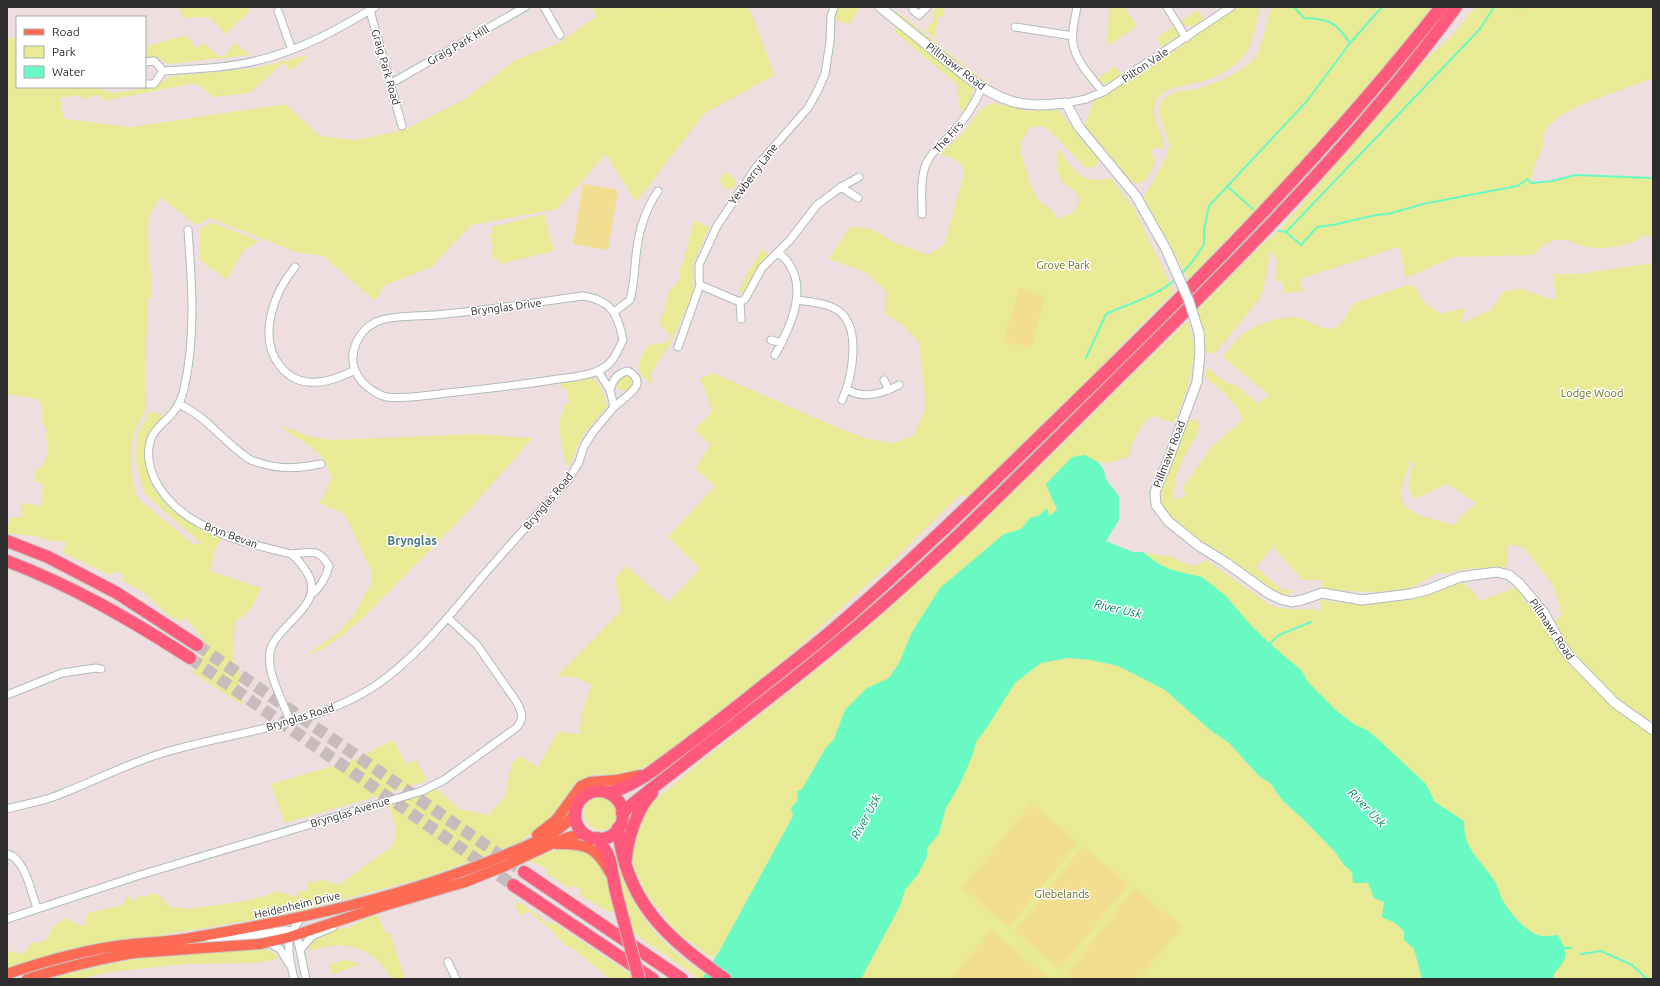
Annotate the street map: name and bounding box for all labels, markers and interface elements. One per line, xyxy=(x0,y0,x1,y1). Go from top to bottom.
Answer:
legend xyxy=(16,16,146,88)
street label: Graig Park Hill xyxy=(425,22,491,67)
text: Road xyxy=(52,25,80,38)
street label: Graig Park Road xyxy=(369,28,403,106)
street label: Pillmawr Road xyxy=(924,40,988,92)
text: Park xyxy=(52,45,76,58)
street label: Pilton Vale xyxy=(1120,45,1170,85)
text: Water xyxy=(52,65,85,78)
street label: The Firs xyxy=(931,119,965,155)
street label: Yewberry Lane xyxy=(726,141,780,207)
park label: Grove Park xyxy=(1036,259,1090,271)
street label: Brynglas Drive xyxy=(470,297,542,317)
park label: Lodge Wood xyxy=(1561,387,1623,399)
street label: Pillmawr Road xyxy=(1151,419,1187,489)
street label: Brynglas Road xyxy=(521,470,575,532)
street label: Bryn Bevan xyxy=(203,520,259,550)
district label: Brynglas xyxy=(387,534,437,547)
street label: Pillmawr Road xyxy=(1527,596,1577,662)
water label: River Usk xyxy=(1093,597,1144,620)
street label: Brynglas Road xyxy=(265,701,335,733)
water label: River Usk xyxy=(1346,786,1389,830)
water label: River Usk xyxy=(848,792,883,841)
street label: Brynglas Avenue xyxy=(309,794,391,830)
park label: Glebelands xyxy=(1035,888,1090,900)
street label: Heidenheim Drive xyxy=(253,889,341,921)

